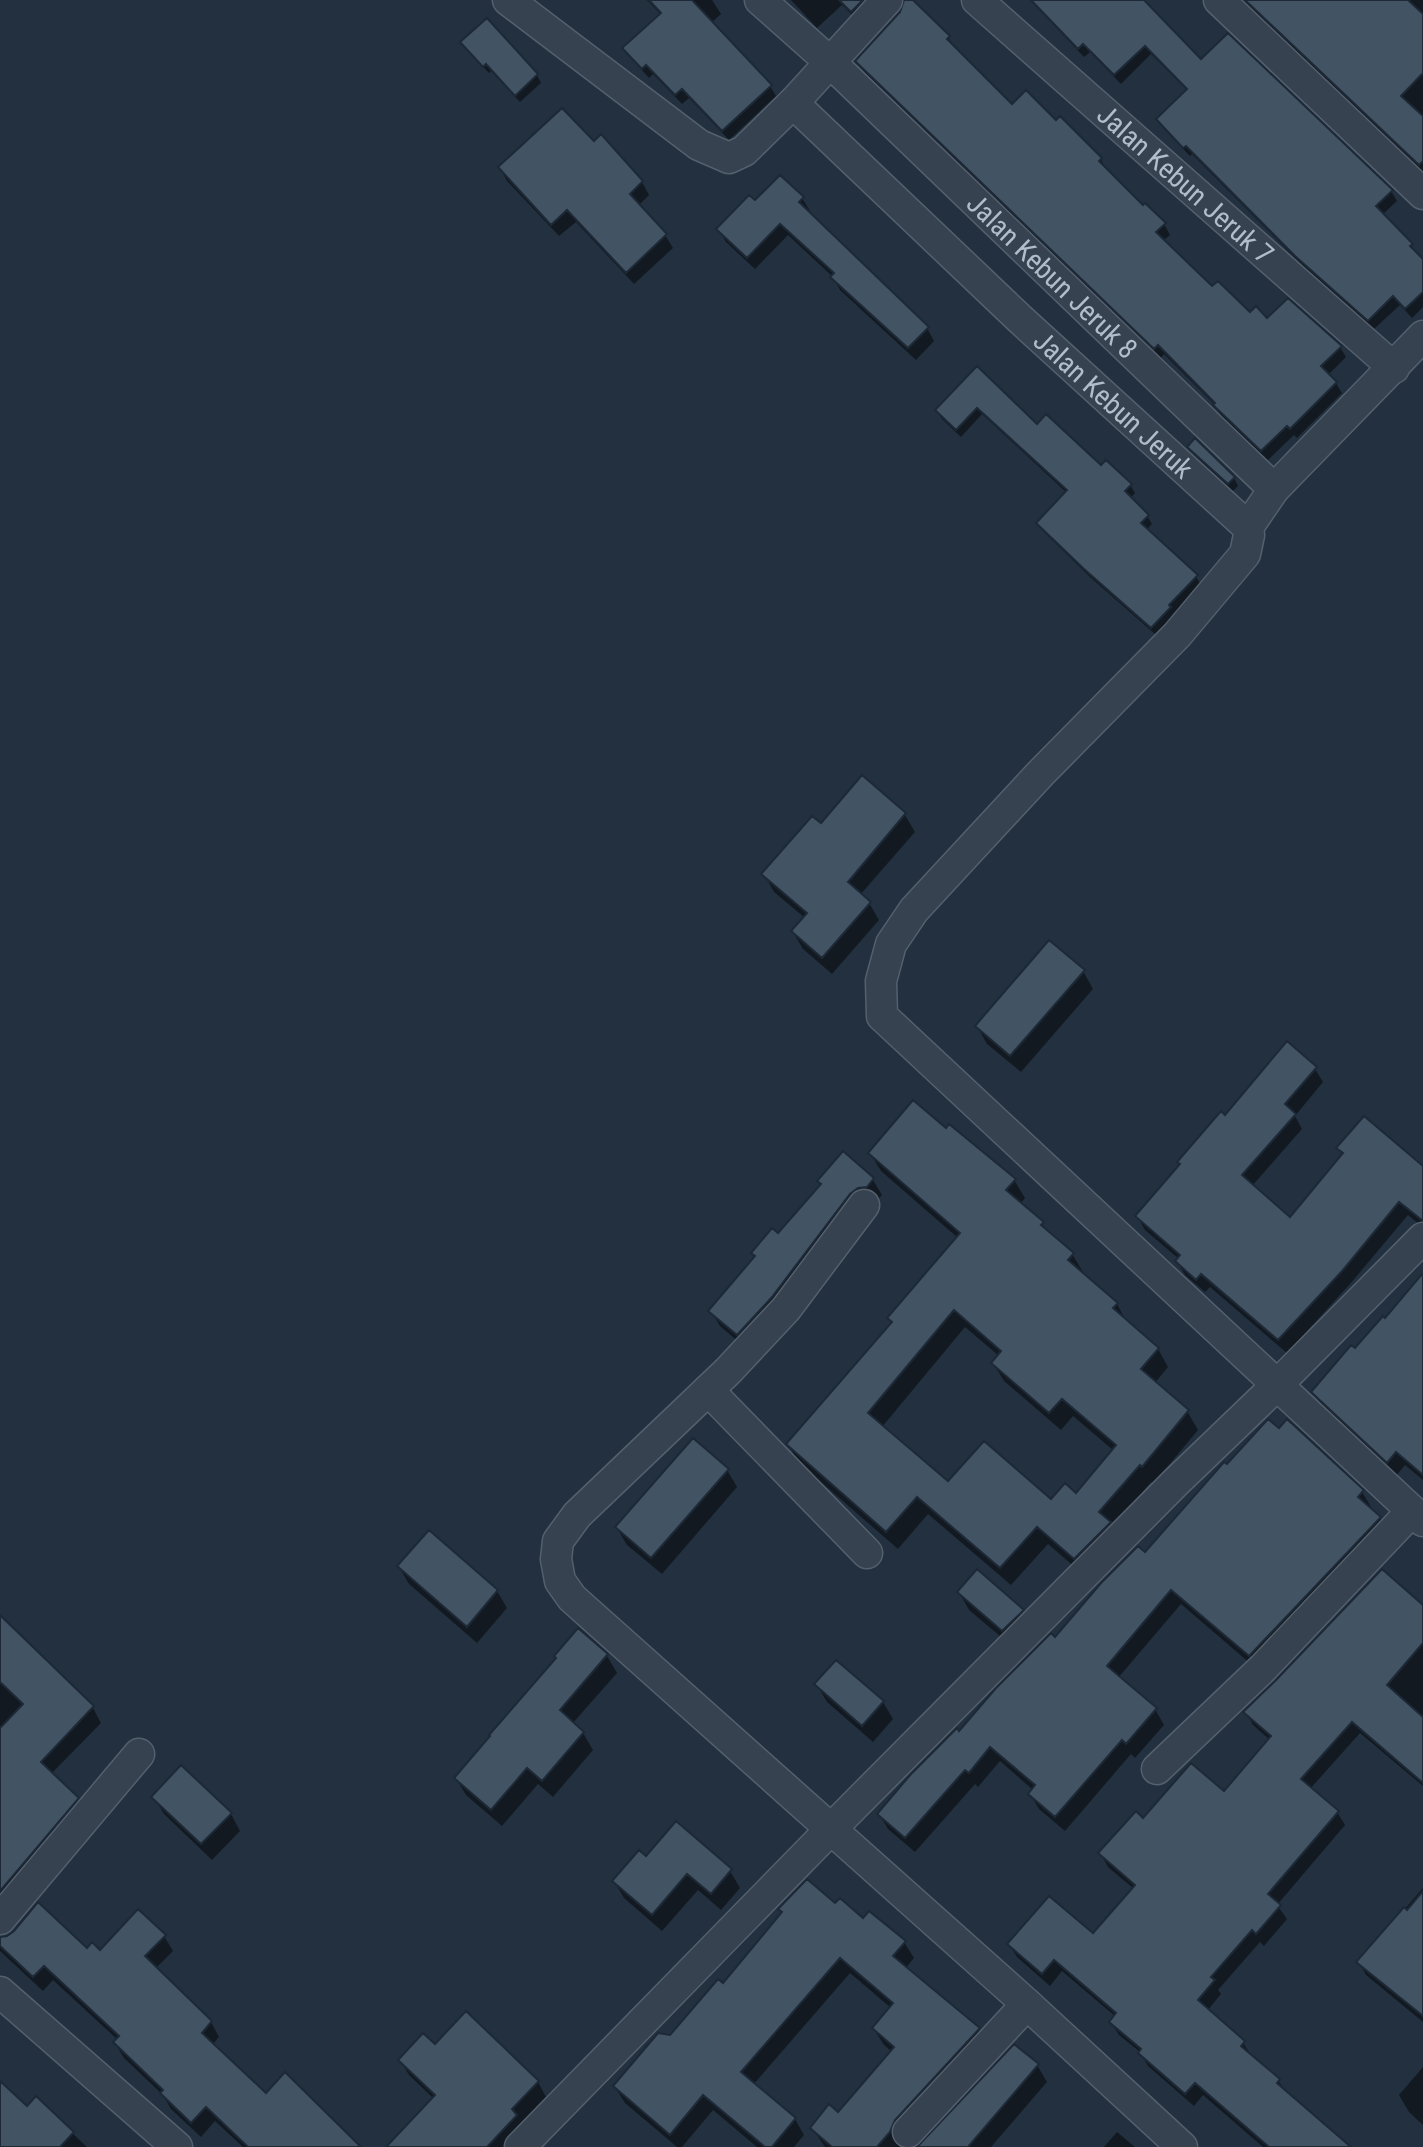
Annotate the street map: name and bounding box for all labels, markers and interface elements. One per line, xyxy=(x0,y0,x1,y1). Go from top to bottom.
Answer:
street label: Jalan Kebun Jeruk 7 xyxy=(1090,98,1280,271)
street label: Jalan Kebun Jeruk 8 xyxy=(960,187,1144,366)
street label: Jalan Kebun Jeruk xyxy=(1027,324,1200,486)

